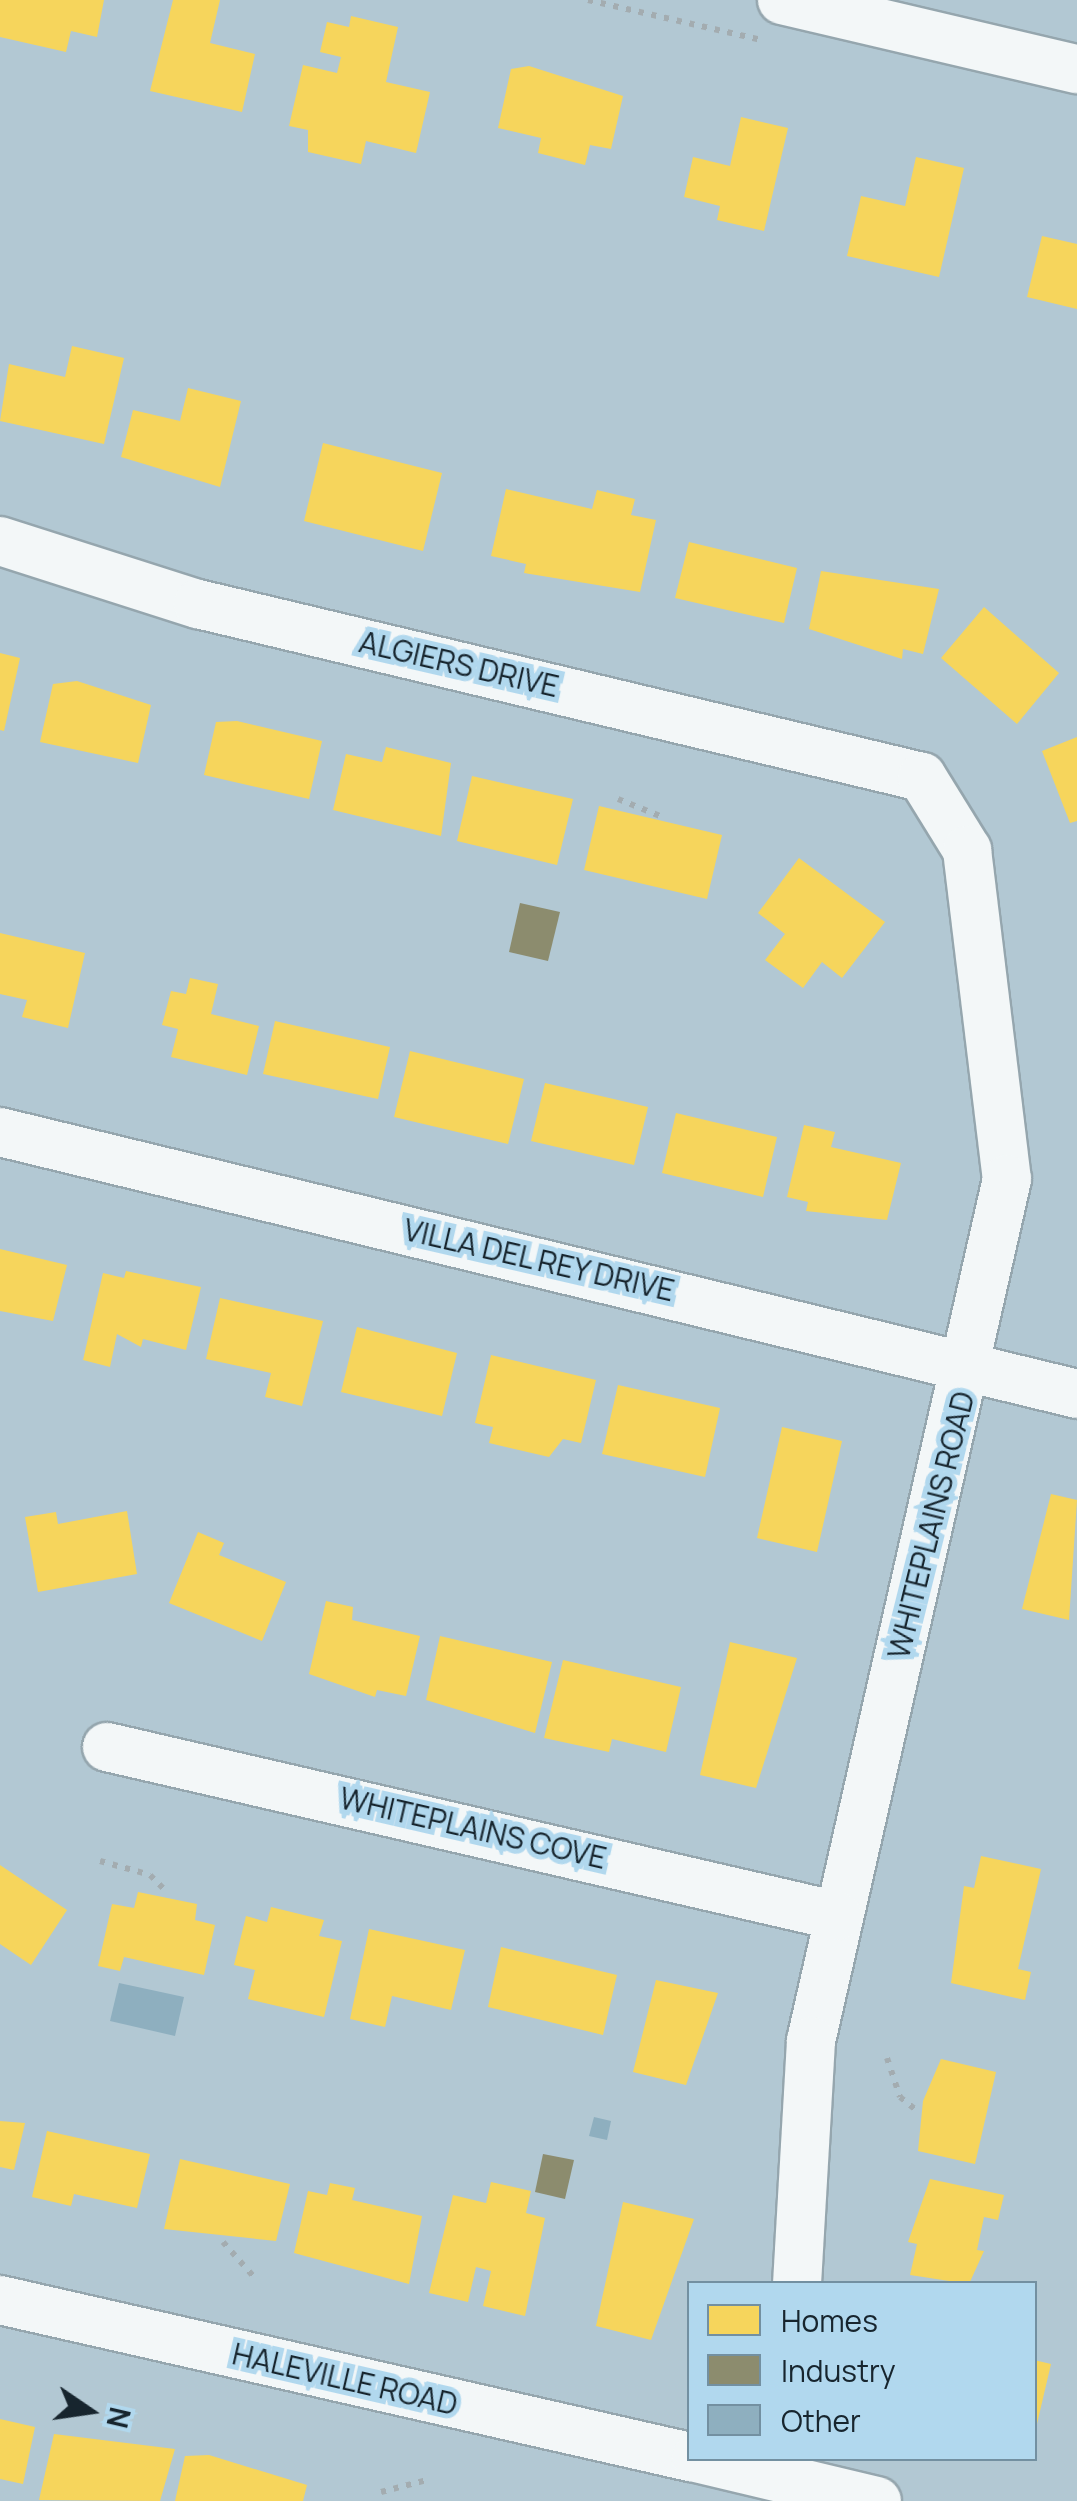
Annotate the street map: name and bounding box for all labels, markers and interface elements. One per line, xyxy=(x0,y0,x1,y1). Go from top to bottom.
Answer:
street label: ALGIERS DRIVE xyxy=(356,624,562,704)
street label: VILLA DEL REY DRIVE xyxy=(399,1211,679,1309)
street label: WHITEPLAINS ROAD xyxy=(880,1388,982,1662)
street label: WHITEPLAINS COVE xyxy=(336,1780,610,1876)
legend xyxy=(687,2281,1037,2461)
text: Homes xyxy=(781,2300,878,2341)
street label: HALEVILLE ROAD xyxy=(229,2336,461,2422)
text: Industry xyxy=(781,2350,896,2391)
north arrow xyxy=(40,2361,140,2461)
text: Other xyxy=(781,2400,861,2441)
text: N xyxy=(98,2404,140,2432)

